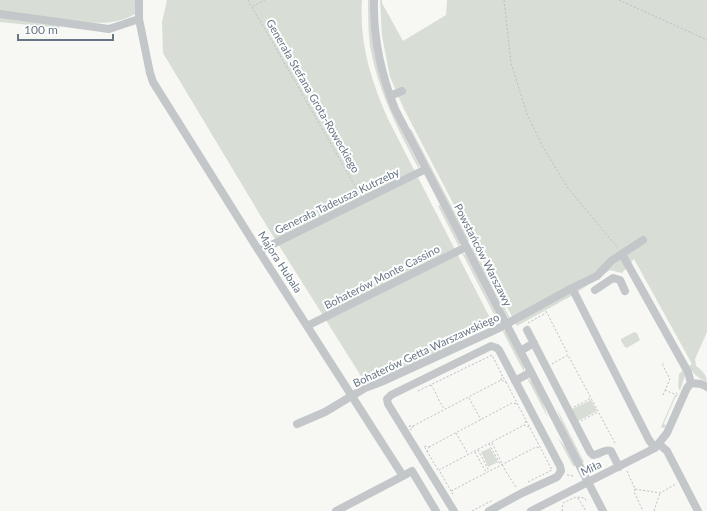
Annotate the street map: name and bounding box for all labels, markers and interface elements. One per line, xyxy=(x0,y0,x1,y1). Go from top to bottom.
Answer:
scale bar xyxy=(18,16,113,42)
street label: Generała Stefana Grota-Roweckiego xyxy=(264,17,363,175)
text: 100 m xyxy=(24,22,58,37)
street label: Generała Tadeusza Kutrzeby xyxy=(272,165,401,236)
street label: Powstańców Warszawy xyxy=(452,201,515,309)
street label: Majora Hubala xyxy=(256,229,305,295)
street label: Bohaterów Monte Cassino xyxy=(322,242,442,311)
street label: Bohaterów Getta Warszawskiego xyxy=(351,310,501,389)
street label: Miła xyxy=(578,457,603,478)

